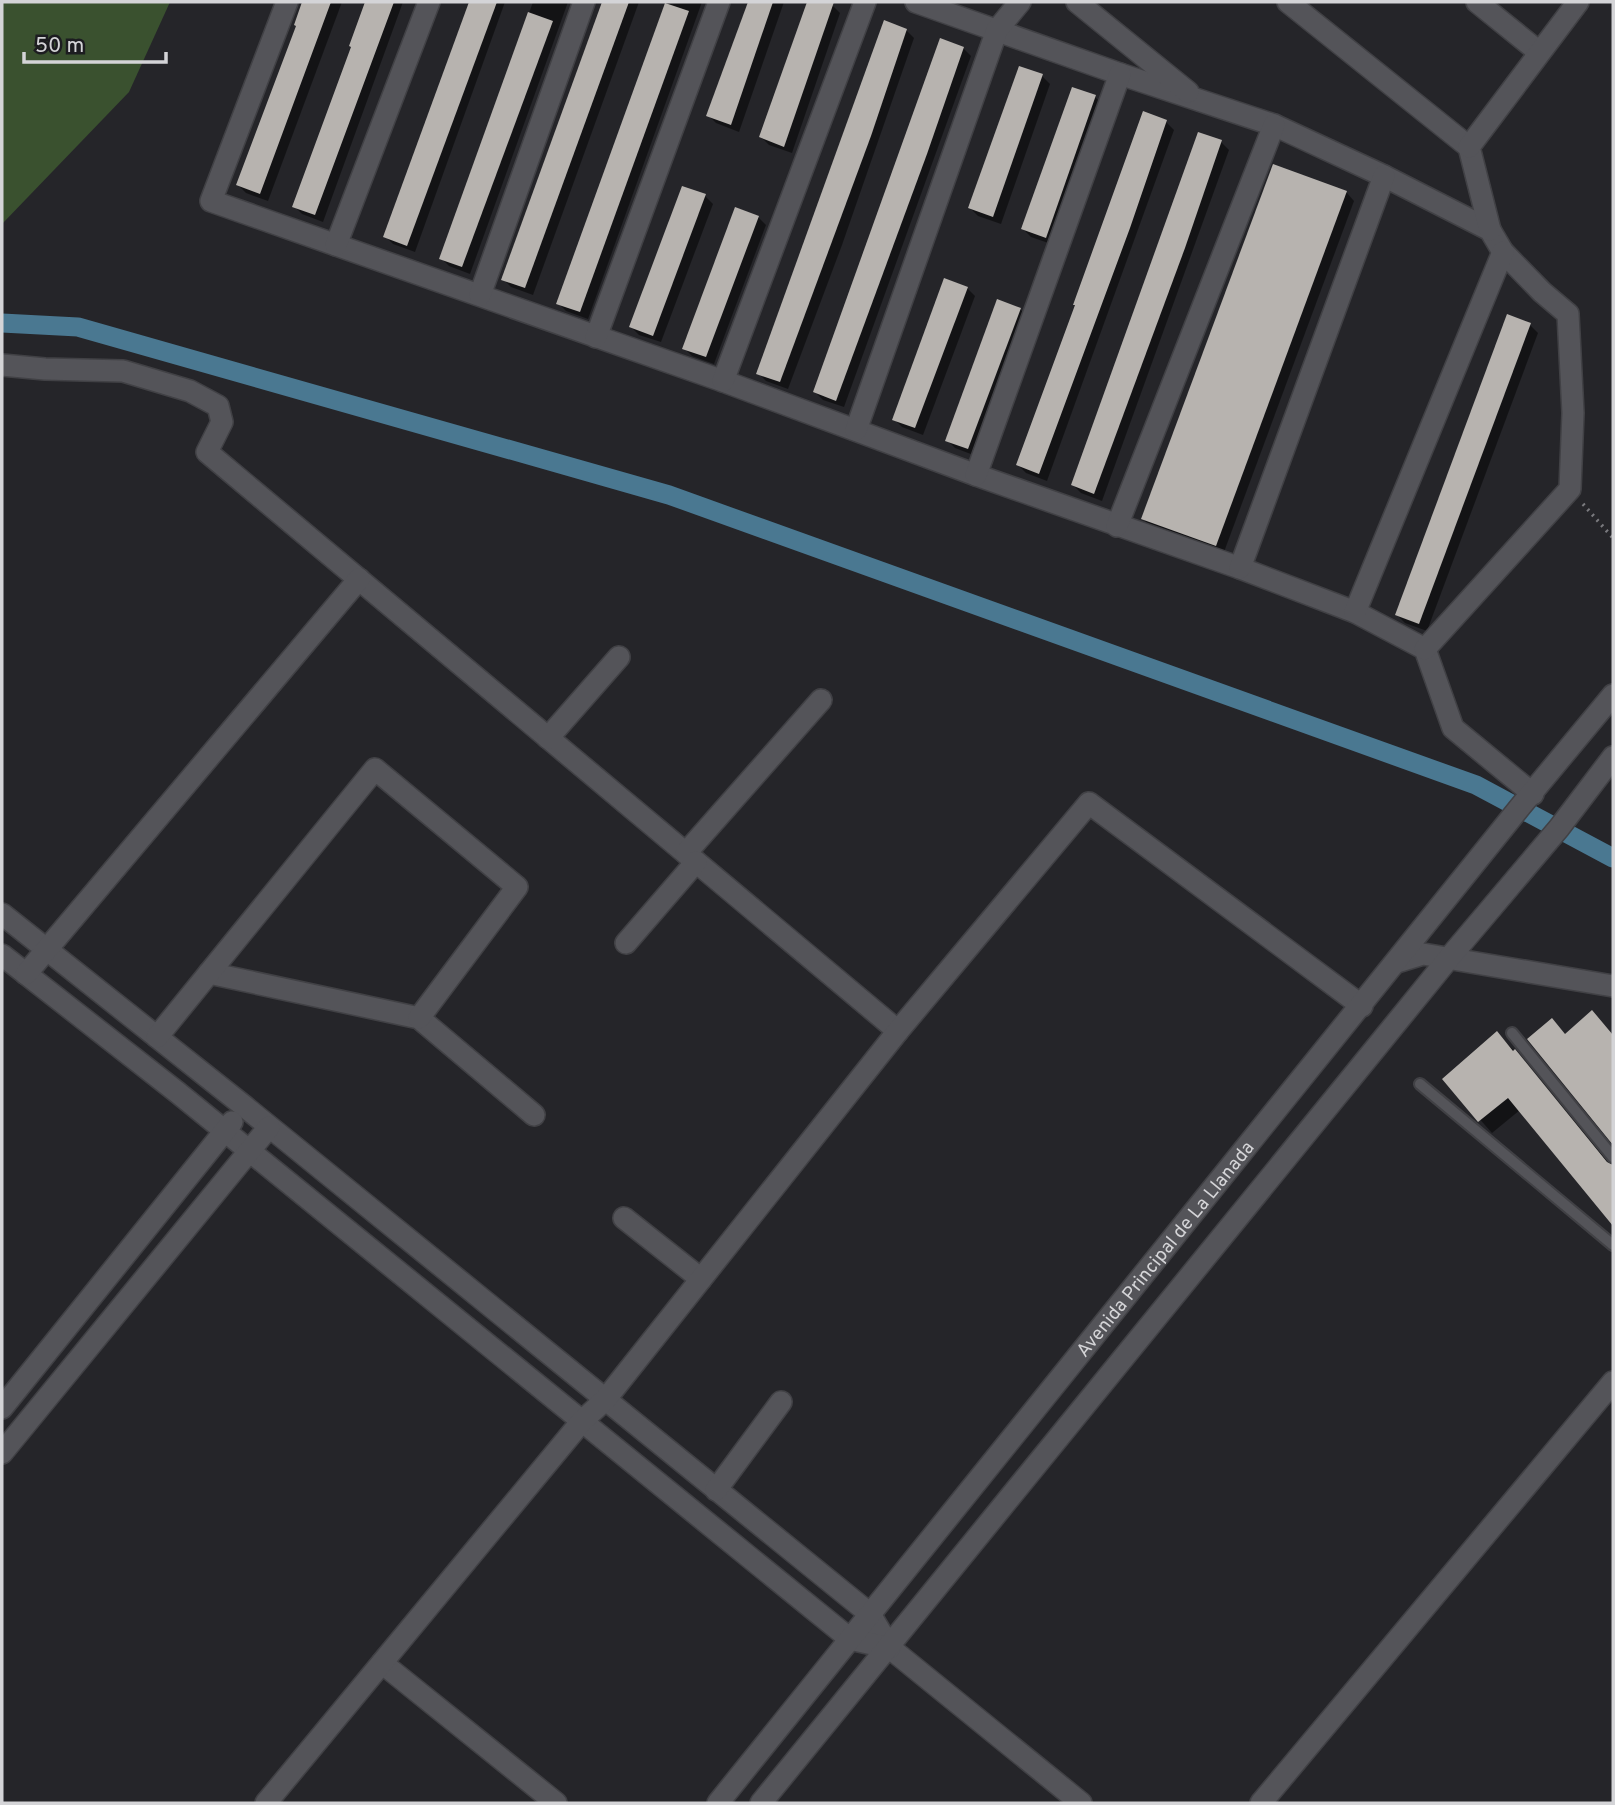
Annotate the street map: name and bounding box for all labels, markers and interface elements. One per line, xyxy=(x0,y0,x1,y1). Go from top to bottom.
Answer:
scale bar xyxy=(24,21,166,65)
text: 50 m xyxy=(35,33,84,60)
street label: Avenida Principal de La Llanada xyxy=(1072,1137,1260,1363)

